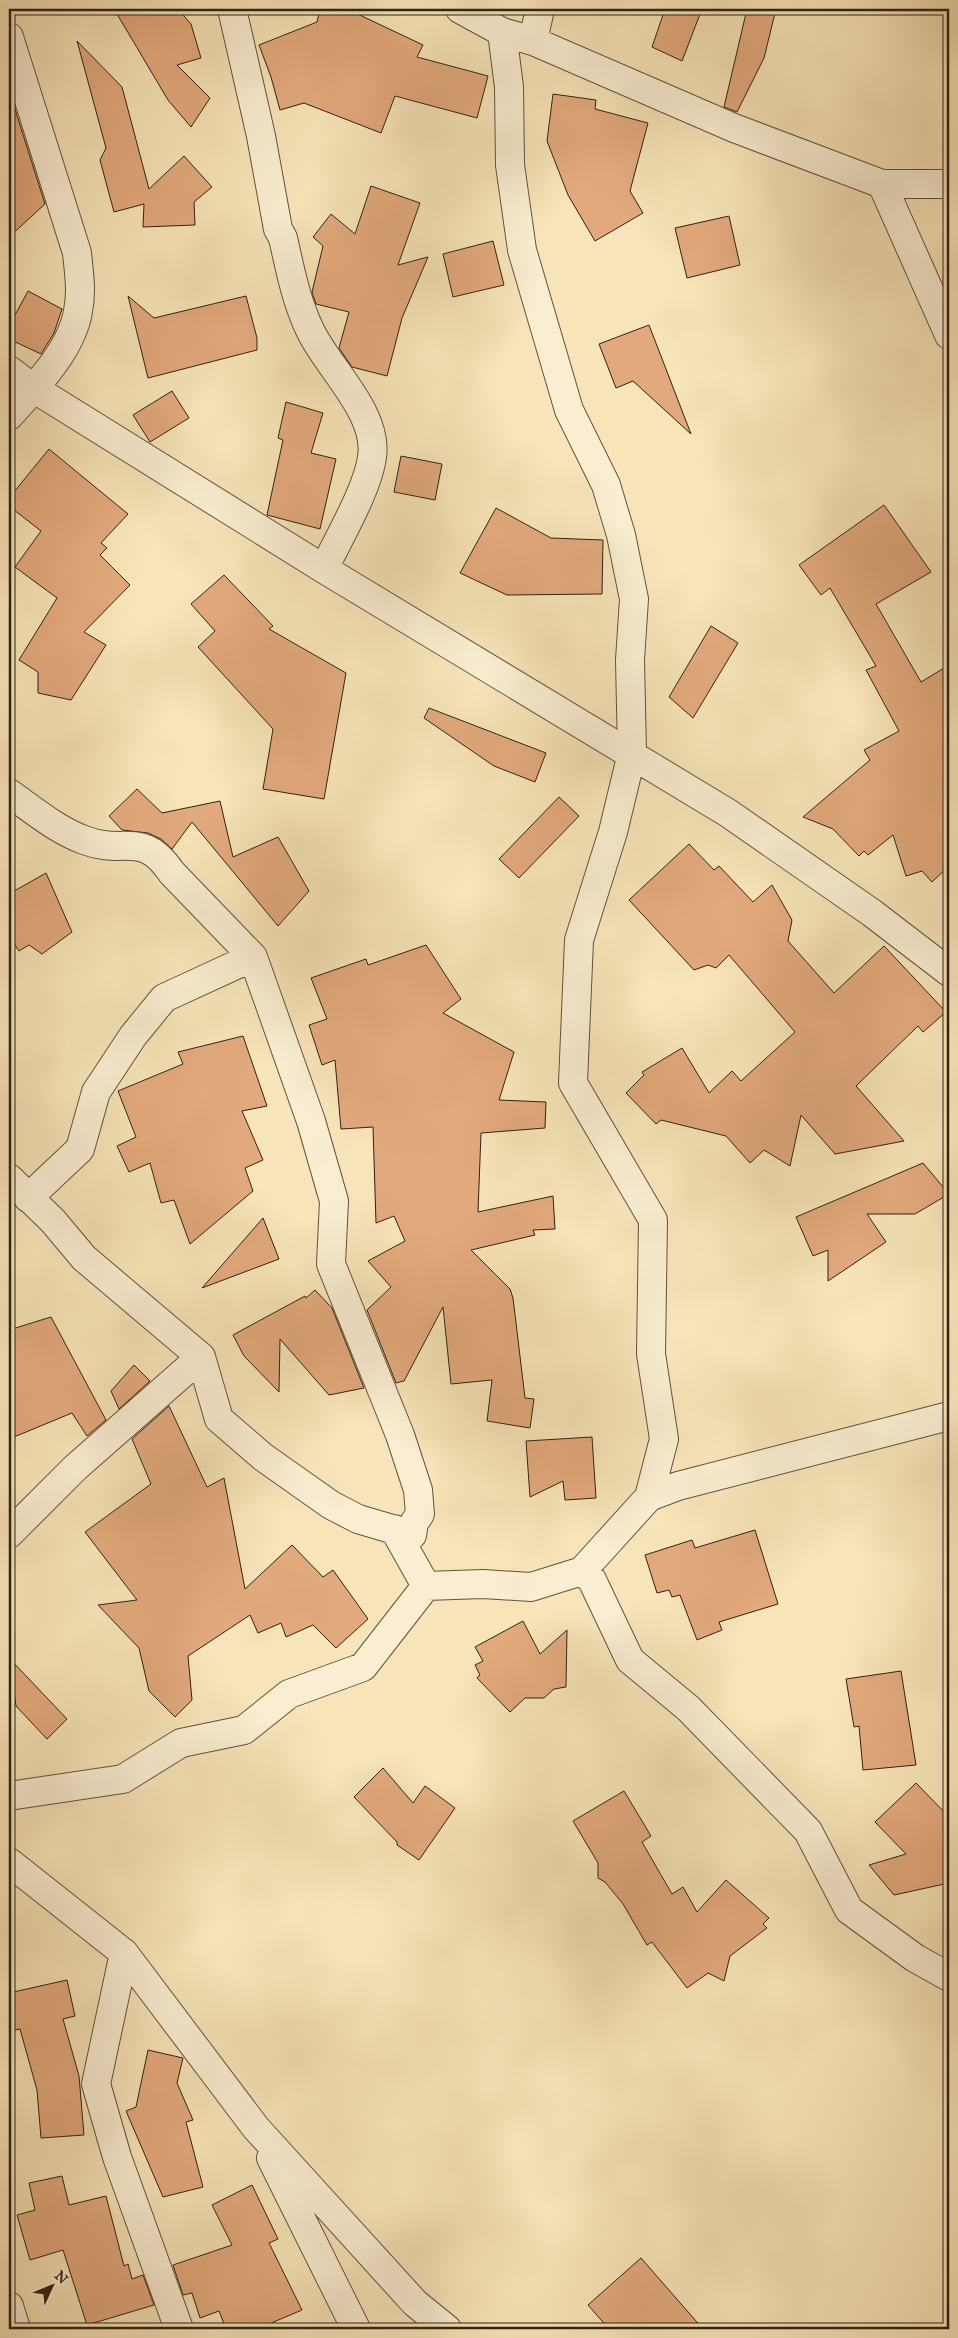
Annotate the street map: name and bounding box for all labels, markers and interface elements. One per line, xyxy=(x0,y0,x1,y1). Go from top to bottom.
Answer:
north arrow xyxy=(28,2260,78,2310)
text: N xyxy=(51,2267,71,2288)

